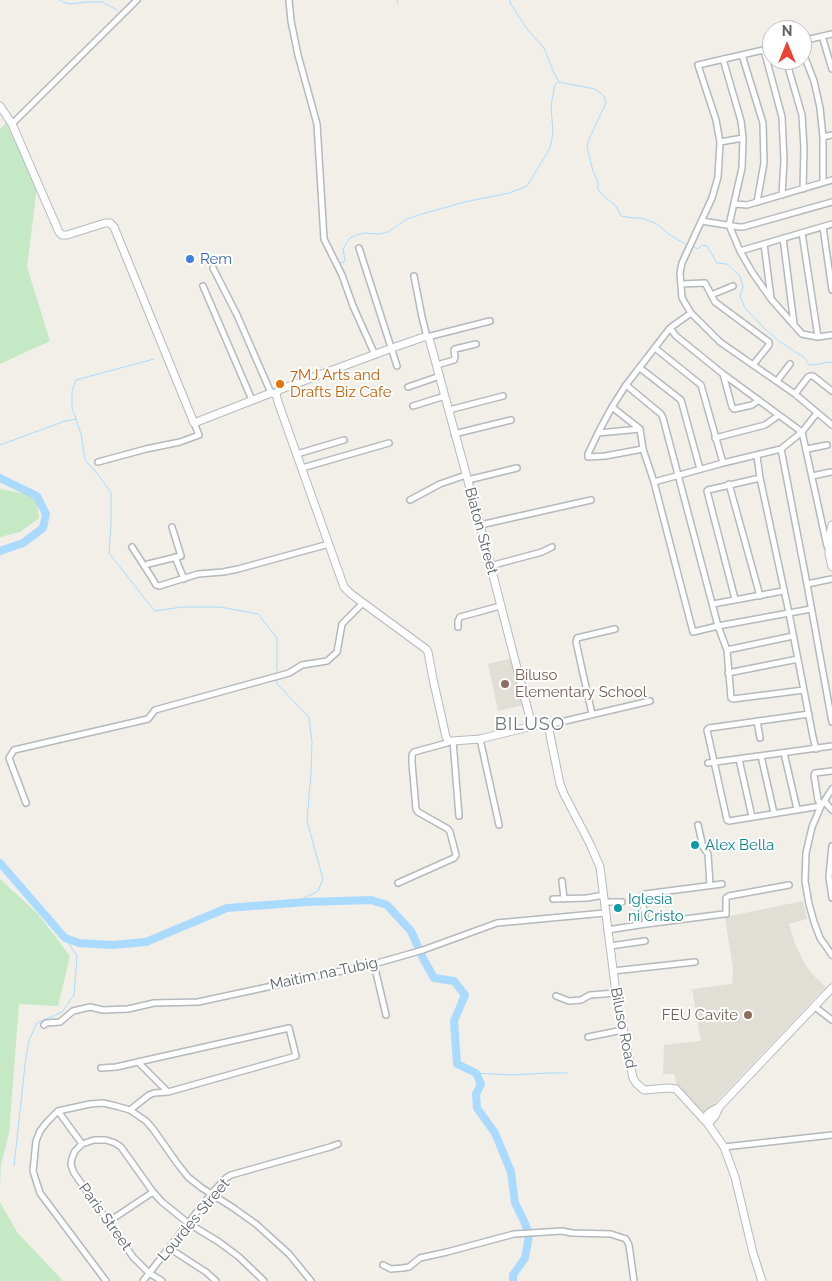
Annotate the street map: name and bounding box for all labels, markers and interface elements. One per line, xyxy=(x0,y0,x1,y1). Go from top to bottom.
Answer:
north arrow xyxy=(762,20,812,70)
text: N xyxy=(782,23,792,39)
place label: Rem xyxy=(200,250,232,268)
marker: Rem xyxy=(184,253,196,265)
place label: 7MJ Arts and Drafts Biz Cafe xyxy=(290,366,392,401)
marker: 7MJ Arts and Drafts Biz Cafe xyxy=(274,378,286,390)
street label: Biaton Street xyxy=(461,486,501,576)
place label: Biluso Elementary School xyxy=(515,666,647,701)
marker: Biluso Elementary School xyxy=(499,678,511,690)
district label: BILUSO xyxy=(494,714,566,736)
place label: Alex Bella xyxy=(705,836,774,854)
marker: Alex Bella xyxy=(689,839,701,851)
place label: Iglesia ni Cristo xyxy=(628,890,684,925)
marker: Iglesia ni Cristo xyxy=(612,902,624,914)
street label: Maitim na Tubig xyxy=(268,954,380,994)
street label: Biluso Road xyxy=(606,986,640,1070)
place label: FEU Cavite xyxy=(662,1006,738,1024)
marker: FEU Cavite xyxy=(742,1009,754,1021)
street label: Lourdes Street xyxy=(154,1175,234,1265)
street label: Paris Street xyxy=(75,1180,135,1254)

